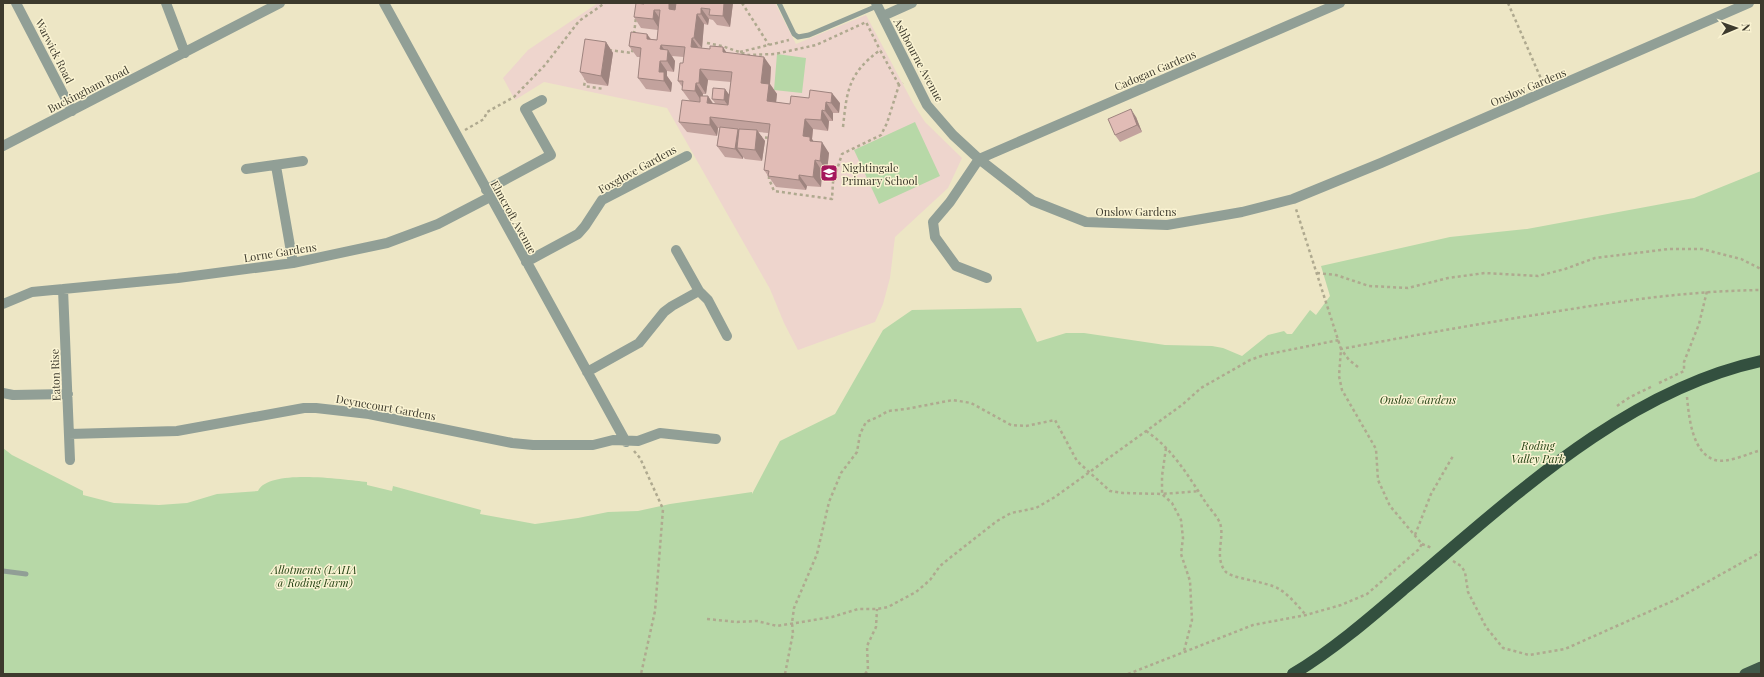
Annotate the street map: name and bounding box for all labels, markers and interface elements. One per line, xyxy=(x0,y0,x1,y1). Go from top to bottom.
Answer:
north arrow xyxy=(1716,8,1756,48)
street label: Warwick Road xyxy=(32,15,78,86)
street label: Ashbourne Avenue xyxy=(890,15,948,105)
text: N xyxy=(1739,23,1754,32)
street label: Cadogan Gardens xyxy=(1112,46,1198,94)
street label: Buckingham Road xyxy=(45,62,132,116)
street label: Onslow Gardens xyxy=(1488,64,1568,110)
street label: Foxglove Gardens xyxy=(595,141,679,197)
place label: Nightingale Primary School xyxy=(842,160,918,188)
school or university icon: Nightingale Primary School xyxy=(819,163,839,183)
street label: Elmcroft Avenue xyxy=(488,178,541,257)
street label: Onslow Gardens xyxy=(1096,204,1176,219)
street label: Lorne Gardens xyxy=(243,239,318,265)
street label: Eaton Rise xyxy=(47,348,63,401)
street label: Deynecourt Gardens xyxy=(335,391,437,423)
park label: Onslow Gardens xyxy=(1380,392,1457,407)
park label: Roding Valley Park xyxy=(1511,438,1565,466)
park label: Allotments (LAHA @ Roding Farm) xyxy=(270,562,357,590)

